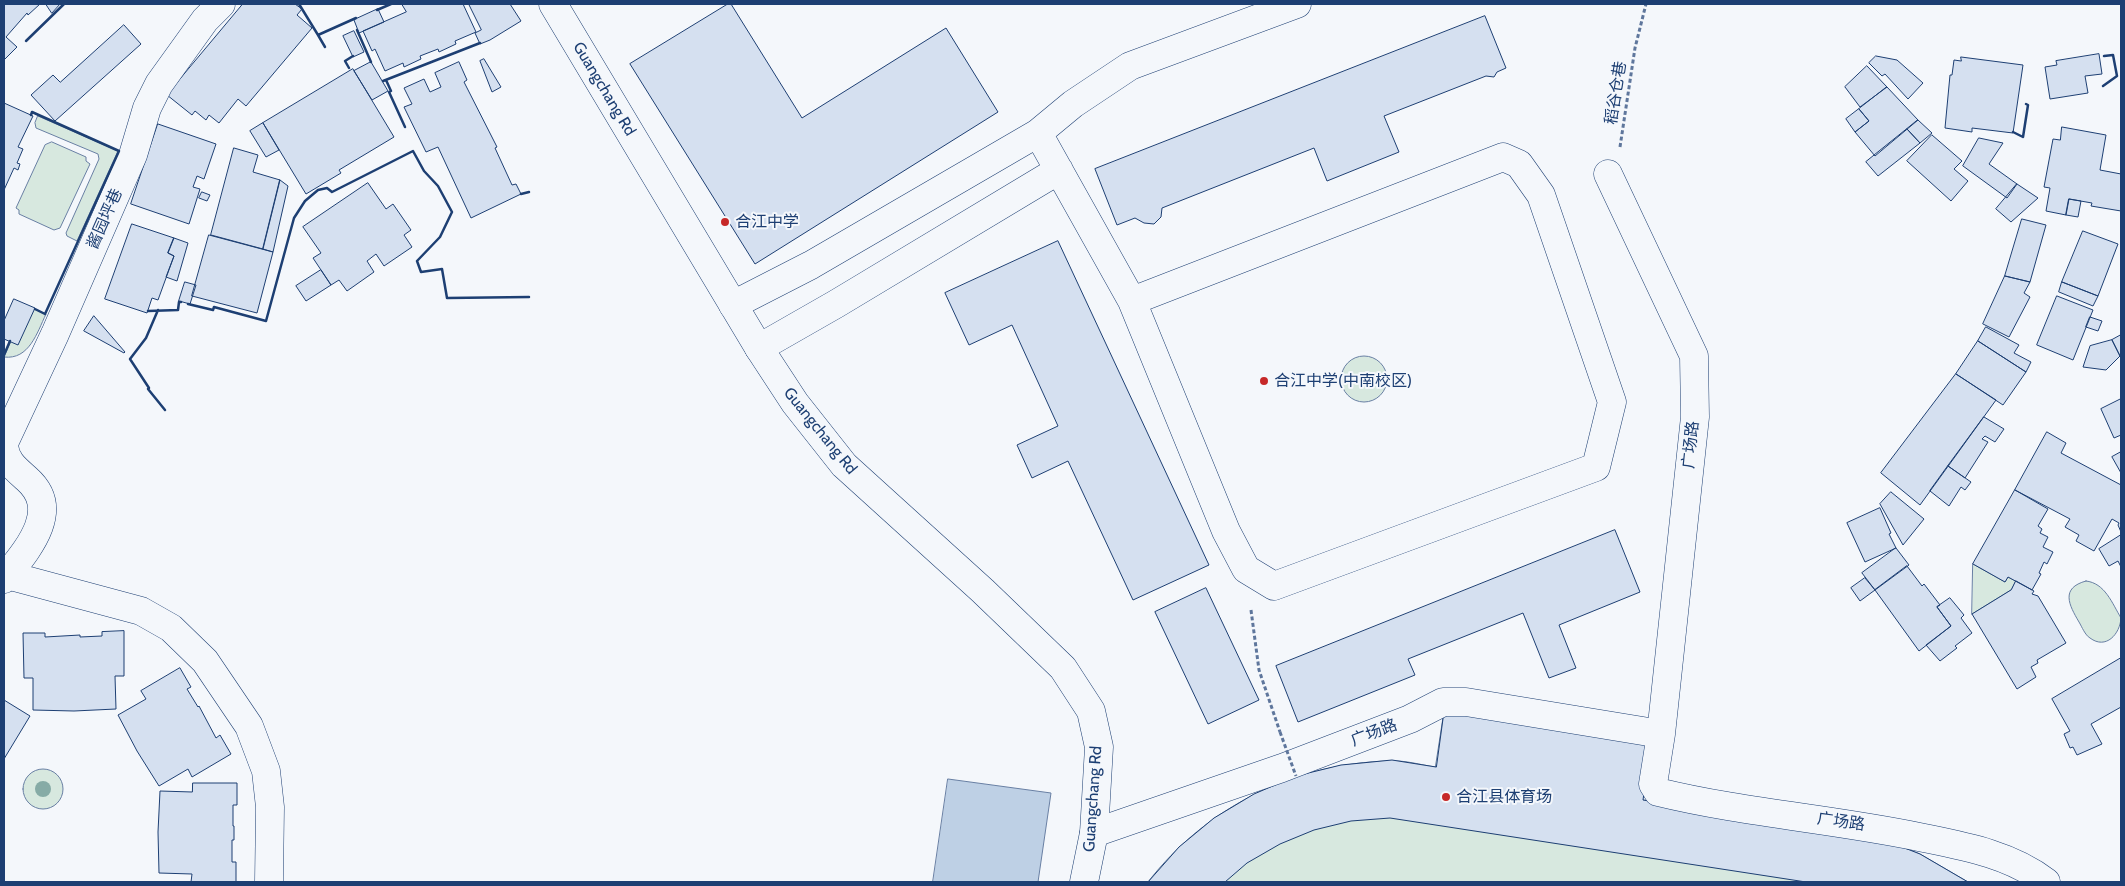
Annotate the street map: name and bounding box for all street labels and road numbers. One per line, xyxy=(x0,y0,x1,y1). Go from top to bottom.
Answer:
street label: Guangchang Rd xyxy=(568,39,640,139)
street label: 稻谷仓巷 xyxy=(1602,60,1630,126)
street label: 酱园坪巷 xyxy=(83,186,127,252)
street label: Guangchang Rd xyxy=(779,384,861,478)
street label: 广场路 xyxy=(1679,420,1703,470)
street label: 广场路 xyxy=(1348,715,1400,751)
street label: Guangchang Rd xyxy=(1080,745,1106,853)
street label: 广场路 xyxy=(1816,809,1866,835)

